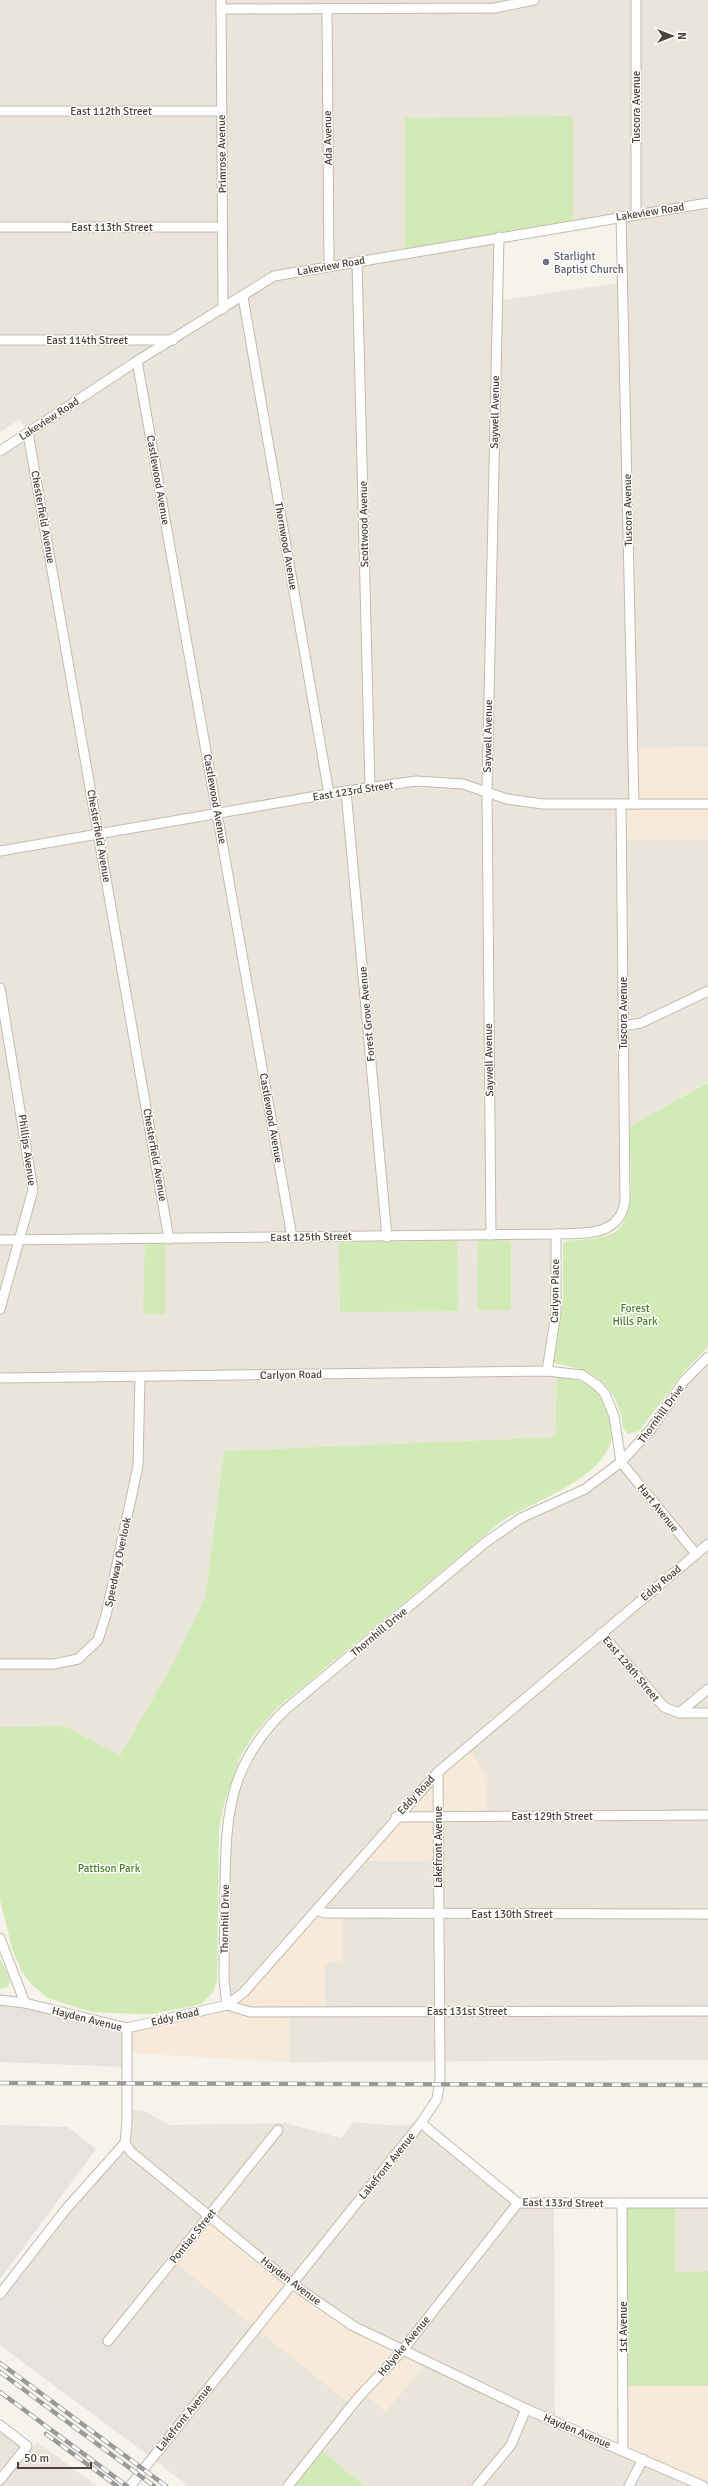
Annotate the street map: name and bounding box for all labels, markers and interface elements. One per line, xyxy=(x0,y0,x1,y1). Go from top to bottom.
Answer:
north arrow xyxy=(652,16,692,56)
text: N xyxy=(675,32,688,40)
street label: Tuscora Avenue xyxy=(630,71,643,143)
street label: East 112th Street xyxy=(70,105,152,118)
street label: Ada Avenue xyxy=(321,110,335,166)
street label: Primrose Avenue xyxy=(215,115,229,193)
street label: Lakeview Road xyxy=(615,200,685,224)
street label: East 113th Street xyxy=(71,221,153,234)
place label: Starlight Baptist Church xyxy=(554,250,624,276)
street label: Lakeview Road xyxy=(296,254,366,278)
marker: Starlight Baptist Church xyxy=(541,257,551,267)
street label: East 114th Street xyxy=(46,334,128,347)
street label: Saywell Avenue xyxy=(488,375,502,449)
street label: Lakeview Road xyxy=(17,395,82,443)
street label: Castlewood Avenue xyxy=(144,434,172,526)
street label: Chesterfield Avenue xyxy=(28,469,58,565)
street label: Tuscora Avenue xyxy=(621,474,635,546)
street label: Scottwood Avenue xyxy=(357,481,371,567)
street label: Thornwood Avenue xyxy=(272,501,300,591)
street label: Saywell Avenue xyxy=(481,699,495,773)
street label: Castlewood Avenue xyxy=(201,753,229,845)
street label: East 123rd Street xyxy=(312,778,394,804)
street label: Chesterfield Avenue xyxy=(84,788,114,884)
street label: Forest Grove Avenue xyxy=(356,966,378,1062)
street label: Tuscora Avenue xyxy=(617,977,630,1049)
street label: Saywell Avenue xyxy=(482,1023,496,1097)
street label: Castlewood Avenue xyxy=(257,1072,285,1164)
street label: Chesterfield Avenue xyxy=(140,1107,170,1203)
street label: Phillips Avenue xyxy=(16,1113,38,1187)
street label: East 125th Street xyxy=(270,1230,352,1244)
street label: Carlyon Place xyxy=(548,1259,562,1323)
park label: Forest Hills Park xyxy=(612,1302,658,1328)
street label: Carlyon Road xyxy=(260,1368,322,1382)
street label: Thornhill Drive xyxy=(635,1382,687,1446)
street label: Hart Avenue xyxy=(635,1481,681,1535)
street label: Speedway Overlook xyxy=(102,1516,134,1608)
street label: Eddy Road xyxy=(638,1562,684,1604)
street label: Thornhill Drive xyxy=(348,1605,410,1659)
street label: East 128th Street xyxy=(600,1634,662,1705)
street label: Eddy Road xyxy=(395,1773,438,1817)
street label: Lakefront Avenue xyxy=(432,1806,445,1888)
street label: East 129th Street xyxy=(511,1810,593,1823)
park label: Pattison Park xyxy=(78,1862,141,1875)
street label: Thornhill Drive xyxy=(218,1884,232,1954)
street label: East 130th Street xyxy=(471,1908,553,1921)
street label: Hayden Avenue xyxy=(50,2004,124,2034)
street label: Eddy Road xyxy=(150,2005,200,2029)
street label: East 131st Street xyxy=(427,2005,507,2018)
street label: Lakefront Avenue xyxy=(356,2130,418,2202)
street label: East 133rd Street xyxy=(522,2196,604,2210)
street label: Pontiac Street xyxy=(167,2206,219,2266)
street label: Hayden Avenue xyxy=(258,2254,324,2308)
street label: 1st Avenue xyxy=(617,2301,630,2353)
street label: Holyoke Avenue xyxy=(375,2313,433,2379)
street label: Lakefront Avenue xyxy=(153,2382,215,2454)
street label: Hayden Avenue xyxy=(541,2411,613,2451)
scale bar xyxy=(18,2444,91,2470)
text: 50 m xyxy=(24,2451,49,2466)

